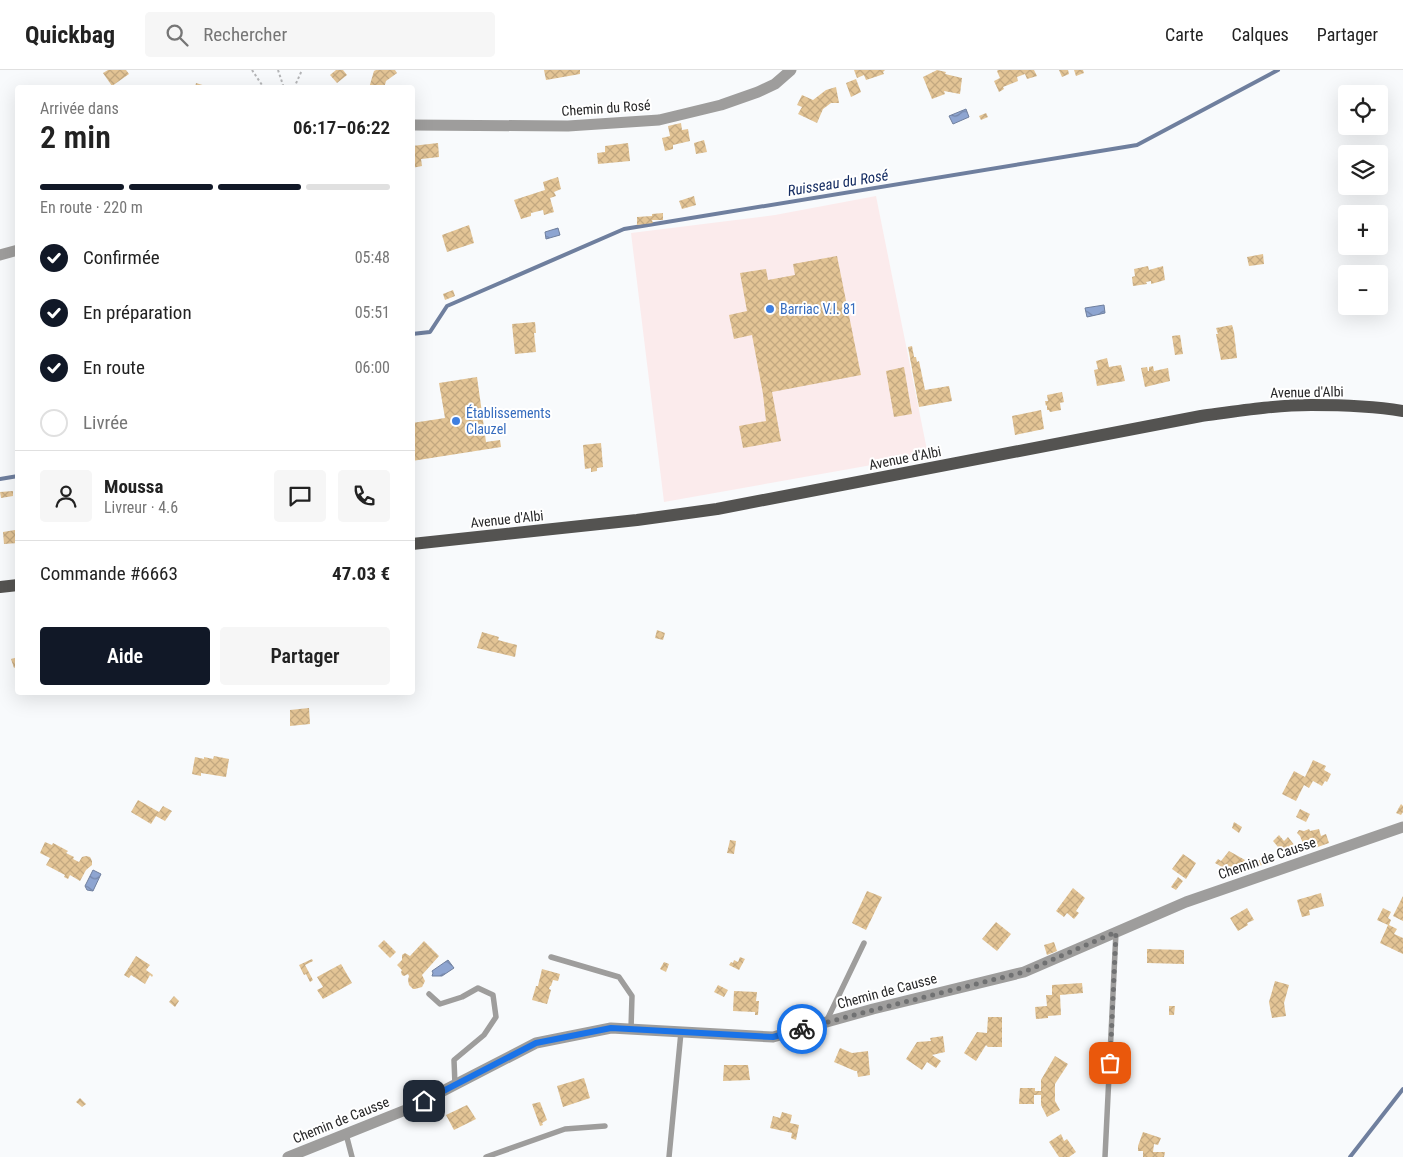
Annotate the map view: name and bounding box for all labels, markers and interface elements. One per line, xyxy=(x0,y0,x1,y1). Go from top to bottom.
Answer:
search box xyxy=(145,12,495,57)
text: Quickbag xyxy=(25,21,115,49)
icon: search xyxy=(163,21,191,49)
text: Rechercher xyxy=(203,23,287,46)
text: Carte xyxy=(1165,24,1204,45)
text: Calques xyxy=(1232,24,1289,45)
text: Partager xyxy=(1317,24,1378,45)
map controls xyxy=(1338,85,1388,315)
button: locate xyxy=(1338,85,1388,135)
street label: Chemin du Rosé xyxy=(561,97,652,119)
text: Arrivée dans xyxy=(40,99,119,118)
text: 06:17–06:22 xyxy=(293,116,390,139)
text: 2 min xyxy=(40,118,111,156)
button: layers xyxy=(1338,145,1388,195)
water label: Ruisseau du Rosé xyxy=(786,166,890,200)
text: En route · 220 m xyxy=(40,198,143,217)
button: + xyxy=(1338,205,1388,255)
icon: check xyxy=(40,244,68,272)
text: Confirmée xyxy=(83,246,160,269)
text: 05:48 xyxy=(355,248,390,267)
button: − xyxy=(1338,265,1388,315)
icon: check xyxy=(40,299,68,327)
text: En préparation xyxy=(83,301,192,324)
place label: Barriac V.I. 81 xyxy=(780,301,857,317)
text: 05:51 xyxy=(355,303,390,322)
marker: Barriac V.I. 81 xyxy=(764,303,776,315)
icon: check xyxy=(40,354,68,382)
text: En route xyxy=(83,356,145,379)
text: 06:00 xyxy=(355,358,390,377)
street label: Avenue d'Albi xyxy=(1270,383,1344,401)
place label: Établissements Clauzel xyxy=(466,404,551,437)
text: Livrée xyxy=(83,411,128,434)
marker: Établissements Clauzel xyxy=(450,415,462,427)
street label: Avenue d'Albi xyxy=(867,443,943,473)
button: person xyxy=(40,470,92,522)
button: chat xyxy=(274,470,326,522)
button: phone xyxy=(338,470,390,522)
text: Moussa xyxy=(104,475,163,498)
text: Livreur · 4.6 xyxy=(104,498,178,517)
street label: Avenue d'Albi xyxy=(470,507,544,531)
text: Commande #6663 xyxy=(40,562,178,585)
text: 47.03 € xyxy=(332,562,390,585)
button: Aide xyxy=(40,627,210,685)
button: Partager xyxy=(220,627,390,685)
street label: Chemin de Causse xyxy=(1216,834,1318,882)
street label: Chemin de Causse xyxy=(835,970,939,1012)
courier xyxy=(777,1004,827,1054)
icon: bike xyxy=(788,1015,816,1043)
pin xyxy=(1089,1042,1131,1084)
icon: bag xyxy=(1096,1049,1124,1077)
pin xyxy=(403,1080,445,1122)
icon: home xyxy=(410,1087,438,1115)
street label: Chemin de Causse xyxy=(290,1093,392,1147)

